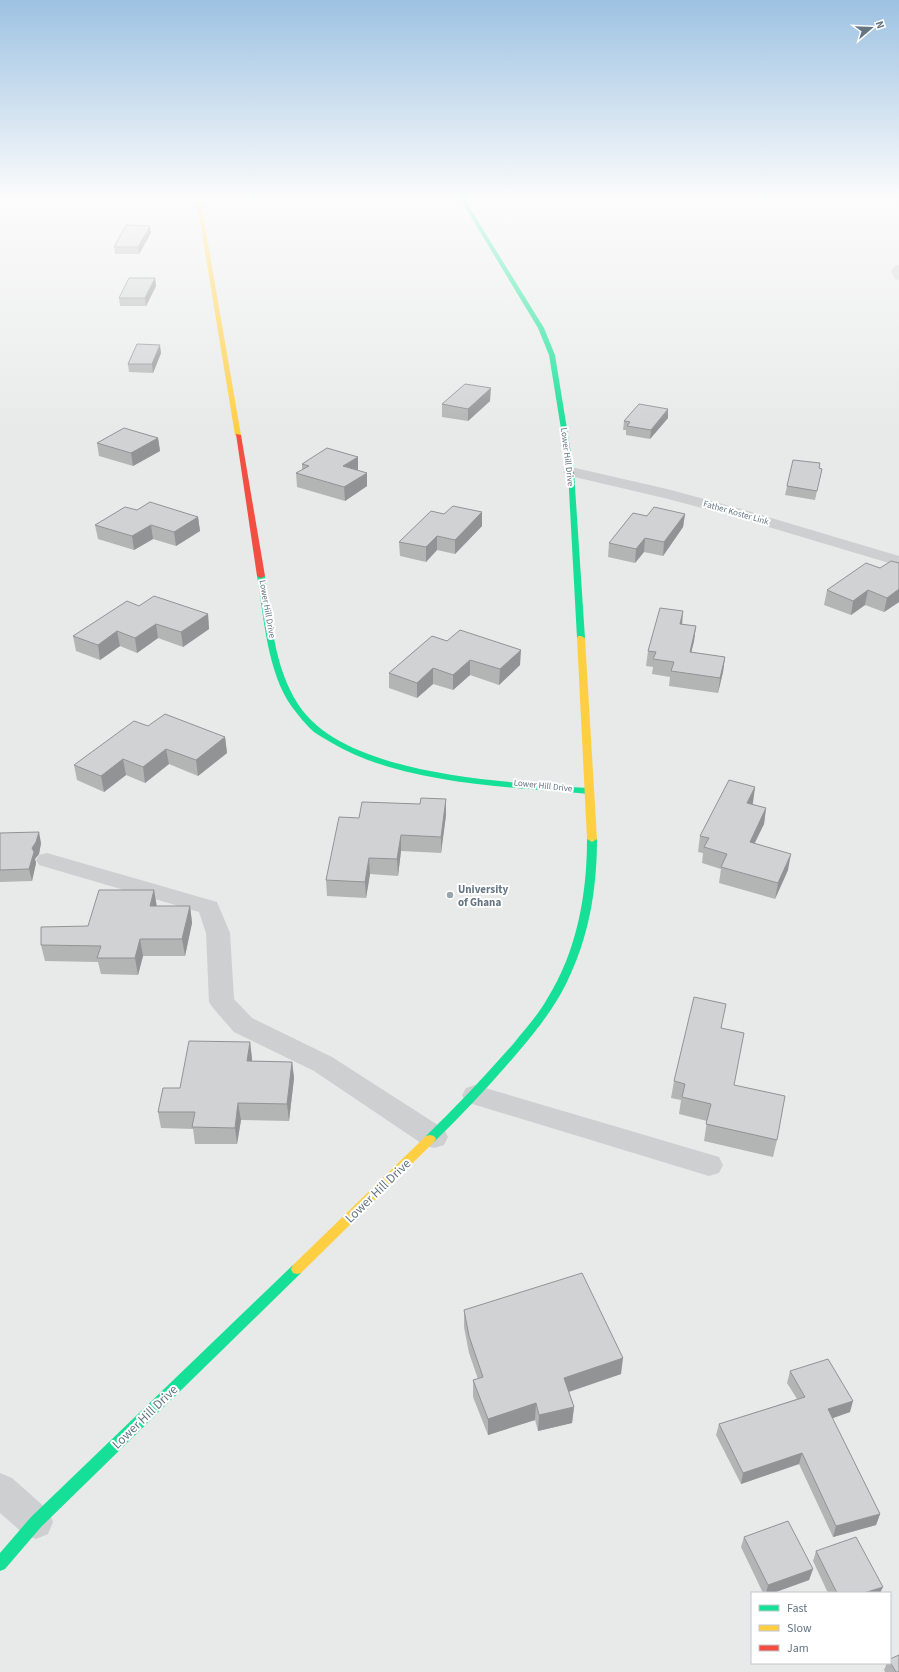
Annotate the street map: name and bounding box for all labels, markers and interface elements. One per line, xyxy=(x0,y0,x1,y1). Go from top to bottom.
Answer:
north arrow xyxy=(851,8,891,48)
text: N xyxy=(872,19,888,31)
street label: Lower Hill Drive xyxy=(557,427,577,488)
street label: Father Koster Link xyxy=(702,497,771,529)
street label: Lower Hill Drive xyxy=(255,579,279,640)
street label: Lower Hill Drive xyxy=(513,776,574,796)
place label: University of Ghana xyxy=(458,882,508,910)
marker: University of Ghana xyxy=(445,890,455,900)
street label: Lower Hill Drive xyxy=(341,1155,415,1227)
street label: Lower Hill Drive xyxy=(108,1381,182,1453)
legend xyxy=(751,1592,891,1664)
text: Fast xyxy=(787,1600,807,1617)
text: Slow xyxy=(787,1620,812,1637)
text: Jam xyxy=(787,1640,809,1657)

